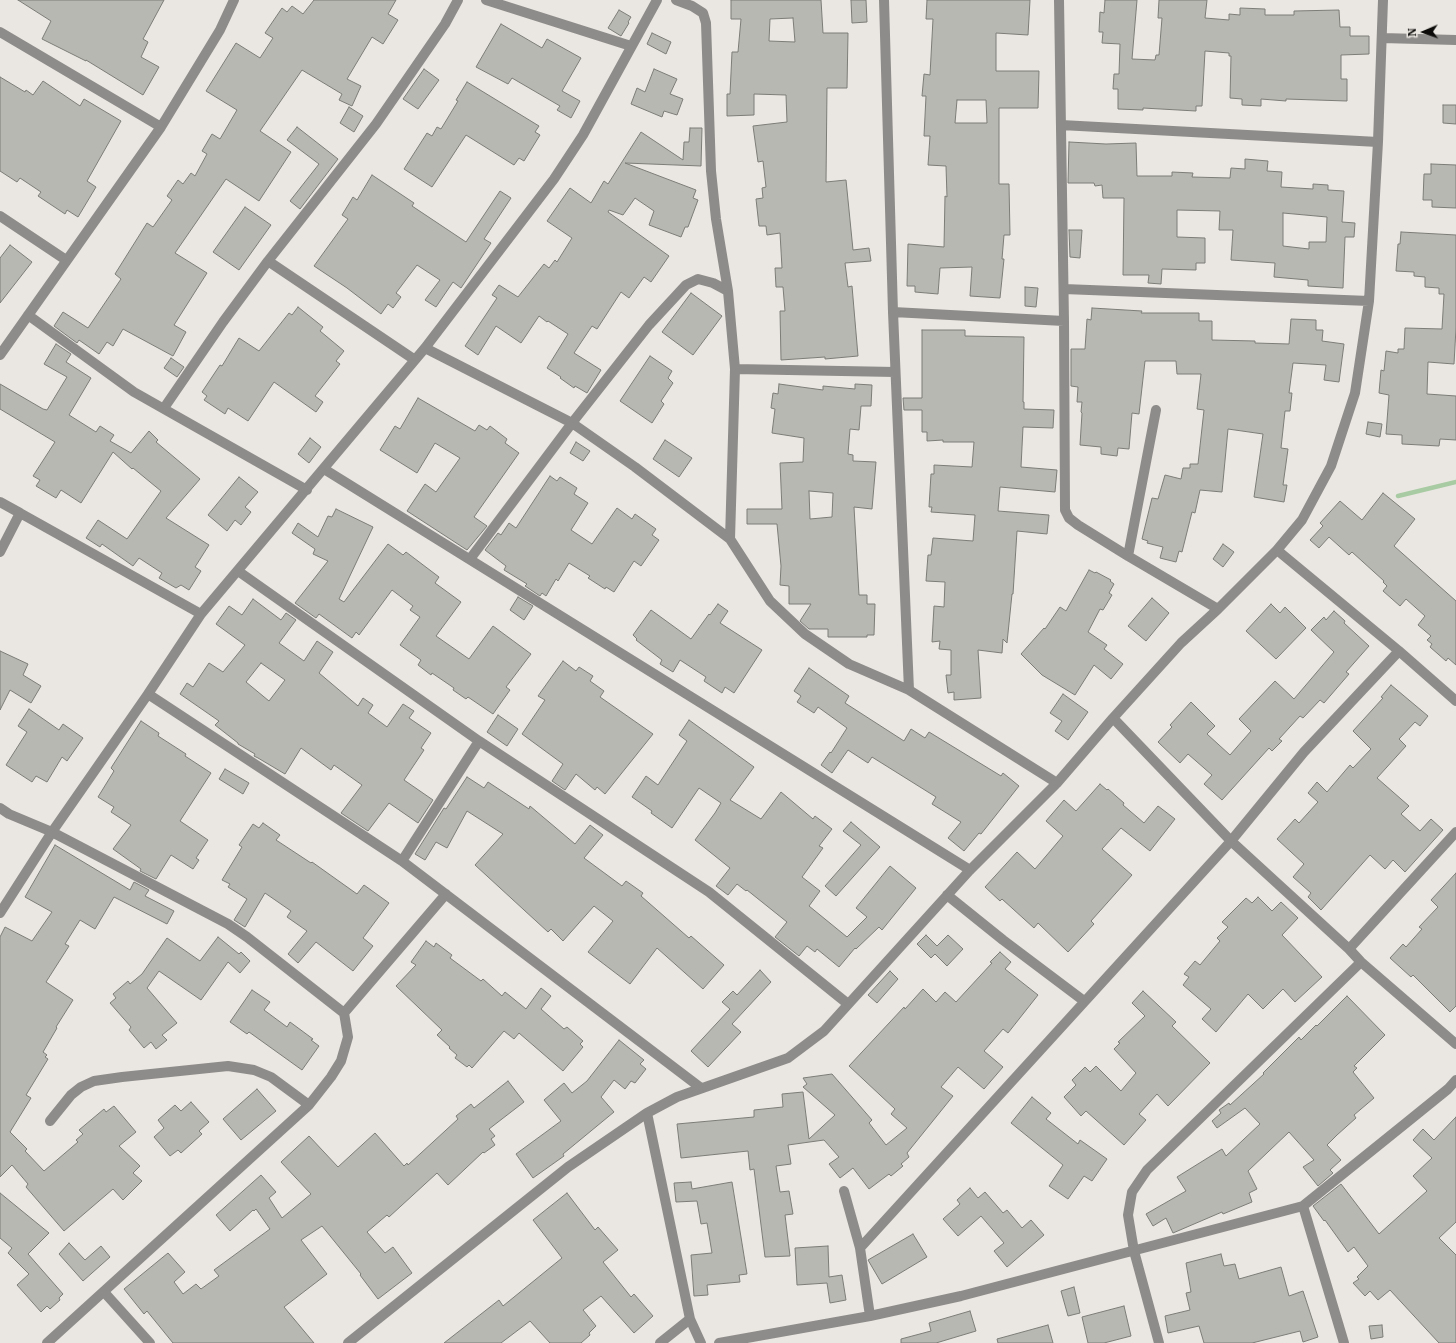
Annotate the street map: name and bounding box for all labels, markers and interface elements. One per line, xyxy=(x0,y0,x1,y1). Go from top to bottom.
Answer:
north arrow xyxy=(1404,12,1444,52)
text: N xyxy=(1405,28,1419,37)

